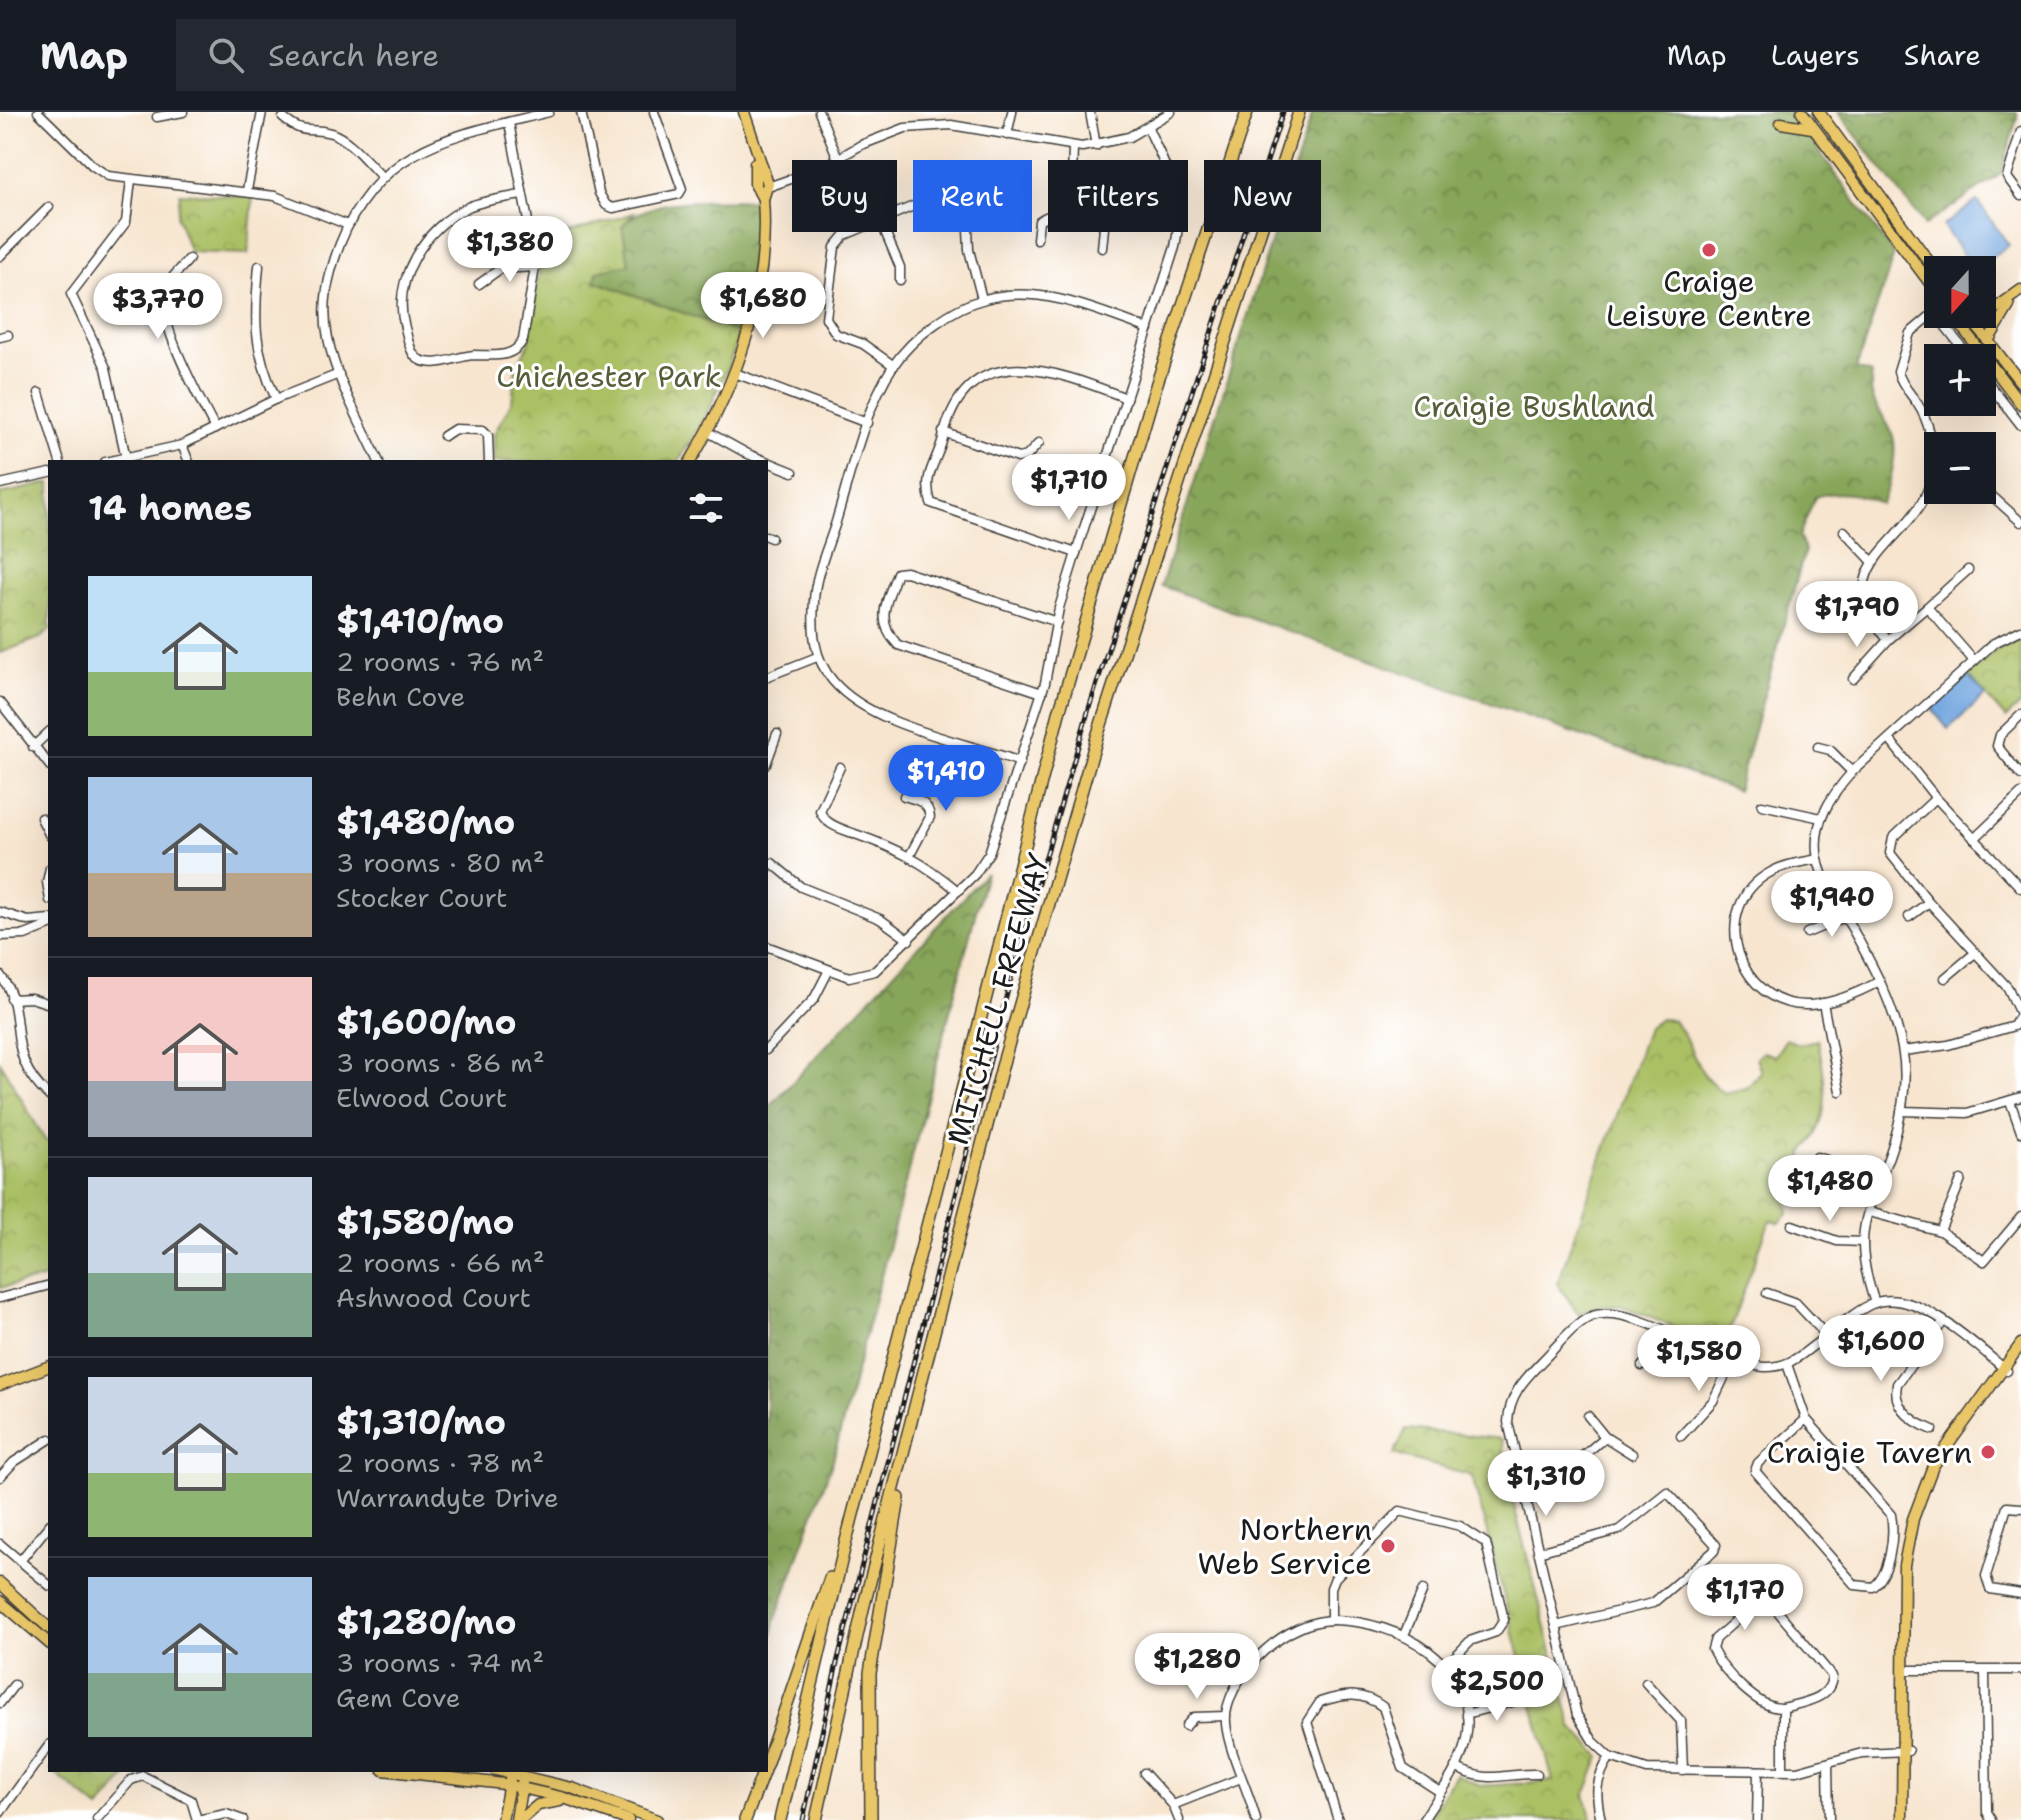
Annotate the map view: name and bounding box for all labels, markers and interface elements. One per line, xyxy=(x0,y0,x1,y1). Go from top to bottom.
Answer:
search box xyxy=(176,19,736,91)
text: Map xyxy=(40,30,128,81)
icon: search xyxy=(204,33,248,77)
text: Search here xyxy=(268,35,439,76)
text: Map xyxy=(1667,36,1727,74)
text: Layers xyxy=(1771,36,1860,74)
text: Share xyxy=(1904,36,1981,74)
chip: Buy xyxy=(792,160,897,232)
chip: Rent xyxy=(913,160,1032,232)
chip: Filters xyxy=(1048,160,1188,232)
chip: New xyxy=(1204,160,1321,232)
pin: $1,380 xyxy=(445,216,575,284)
text: $1,380 xyxy=(466,224,554,259)
marker: Craige Leisure Centre xyxy=(1700,241,1718,259)
north arrow xyxy=(1924,256,1996,328)
map controls xyxy=(1924,256,1996,504)
place label: Craige Leisure Centre xyxy=(1606,261,1812,336)
pin: $1,680 xyxy=(698,272,828,340)
pin: $3,770 xyxy=(93,273,223,341)
text: $1,680 xyxy=(719,280,807,315)
text: $3,770 xyxy=(111,281,205,316)
button: + xyxy=(1924,344,1996,416)
park label: Chichester Park xyxy=(496,356,722,397)
park label: Craigie Bushland xyxy=(1413,386,1655,427)
button: − xyxy=(1924,432,1996,504)
pin: $1,710 xyxy=(1004,454,1134,522)
text: $1,710 xyxy=(1030,462,1108,497)
text: 14 homes xyxy=(88,485,252,531)
icon: filters xyxy=(684,486,728,530)
pin: $1,790 xyxy=(1792,581,1922,649)
text: $1,790 xyxy=(1814,589,1900,624)
text: $1,410/mo xyxy=(336,598,504,644)
icon: home xyxy=(152,608,248,704)
text: 2 rooms · 76 m² xyxy=(336,644,544,679)
text: Behn Cove xyxy=(336,679,465,714)
pin: $1,410 xyxy=(881,745,1011,813)
text: $1,410 xyxy=(906,753,986,788)
text: $1,480/mo xyxy=(336,799,515,845)
icon: home xyxy=(152,809,248,905)
text: 3 rooms · 80 m² xyxy=(336,845,545,880)
street label: MITCHELL FREEWAY xyxy=(937,849,1059,1149)
pin: $1,940 xyxy=(1767,871,1897,939)
text: $1,940 xyxy=(1789,879,1875,914)
text: Stocker Court xyxy=(336,880,507,915)
text: $1,600/mo xyxy=(336,999,517,1045)
icon: home xyxy=(152,1009,248,1105)
text: 3 rooms · 86 m² xyxy=(336,1045,545,1080)
text: Elwood Court xyxy=(336,1080,507,1115)
pin: $1,480 xyxy=(1765,1155,1895,1223)
text: $1,480 xyxy=(1786,1163,1874,1198)
text: $1,580/mo xyxy=(336,1199,515,1245)
icon: home xyxy=(152,1209,248,1305)
text: 2 rooms · 66 m² xyxy=(336,1245,545,1280)
text: Ashwood Court xyxy=(336,1280,531,1315)
pin: $1,600 xyxy=(1816,1315,1946,1383)
text: $1,600 xyxy=(1837,1323,1925,1358)
pin: $1,580 xyxy=(1634,1325,1764,1393)
text: $1,580 xyxy=(1655,1333,1743,1368)
text: $1,310/mo xyxy=(336,1399,506,1445)
icon: home xyxy=(152,1409,248,1505)
place label: Craigie Tavern xyxy=(1767,1432,1972,1473)
marker: Craigie Tavern xyxy=(1979,1443,1997,1461)
text: 2 rooms · 78 m² xyxy=(336,1445,544,1480)
pin: $1,310 xyxy=(1481,1450,1611,1518)
text: $1,310 xyxy=(1506,1458,1586,1493)
text: Warrandyte Drive xyxy=(336,1480,559,1515)
place label: Northern Web Service xyxy=(1197,1509,1372,1584)
marker: Northern Web Service xyxy=(1379,1537,1397,1555)
pin: $1,170 xyxy=(1680,1564,1810,1632)
text: $1,170 xyxy=(1705,1572,1785,1607)
text: $1,280/mo xyxy=(336,1599,517,1645)
icon: home xyxy=(152,1609,248,1705)
pin: $1,280 xyxy=(1132,1633,1262,1701)
text: $1,280 xyxy=(1153,1641,1241,1676)
text: 3 rooms · 74 m² xyxy=(336,1645,544,1680)
pin: $2,500 xyxy=(1432,1655,1562,1723)
text: $2,500 xyxy=(1449,1663,1545,1698)
text: Gem Cove xyxy=(336,1680,460,1715)

